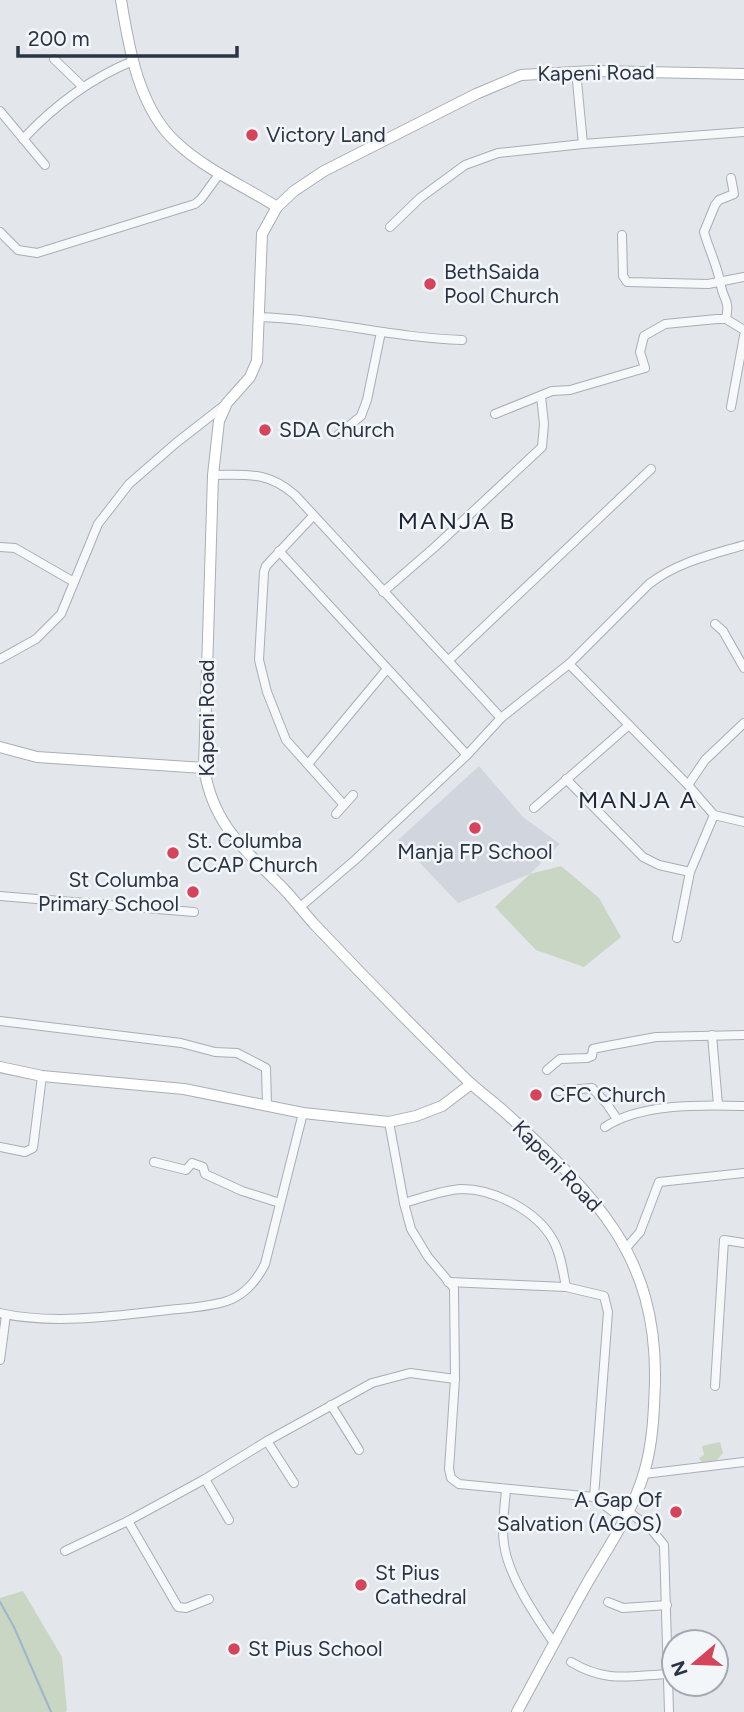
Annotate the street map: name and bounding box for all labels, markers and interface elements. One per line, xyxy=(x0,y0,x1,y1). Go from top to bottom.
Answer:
scale bar xyxy=(18,14,236,58)
text: 200 m xyxy=(28,26,90,51)
street label: Kapeni Road xyxy=(537,59,655,86)
place label: Victory Land xyxy=(266,122,386,147)
marker: Victory Land xyxy=(244,127,260,143)
place label: BethSaida Pool Church xyxy=(444,259,559,308)
marker: BethSaida Pool Church xyxy=(422,276,438,292)
place label: SDA Church xyxy=(279,417,395,442)
marker: SDA Church xyxy=(257,422,273,438)
district label: MANJA B xyxy=(398,506,516,535)
street label: Kapeni Road xyxy=(194,659,219,777)
district label: MANJA A xyxy=(578,785,698,814)
marker: Manja FP School xyxy=(467,820,483,836)
place label: St. Columba CCAP Church xyxy=(187,828,318,877)
place label: Manja FP School xyxy=(397,839,553,864)
marker: St. Columba CCAP Church xyxy=(165,845,181,861)
place label: St Columba Primary School xyxy=(38,867,179,916)
marker: St Columba Primary School xyxy=(185,884,201,900)
place label: CFC Church xyxy=(550,1082,666,1107)
marker: CFC Church xyxy=(528,1087,544,1103)
street label: Kapeni Road xyxy=(508,1115,607,1217)
place label: A Gap Of Salvation (AGOS) xyxy=(497,1487,662,1536)
marker: A Gap Of Salvation (AGOS) xyxy=(668,1504,684,1520)
place label: St Pius Cathedral xyxy=(375,1560,467,1609)
marker: St Pius Cathedral xyxy=(353,1577,369,1593)
north arrow xyxy=(660,1628,730,1698)
place label: St Pius School xyxy=(248,1636,383,1661)
marker: St Pius School xyxy=(226,1641,242,1657)
text: N xyxy=(666,1658,693,1679)

